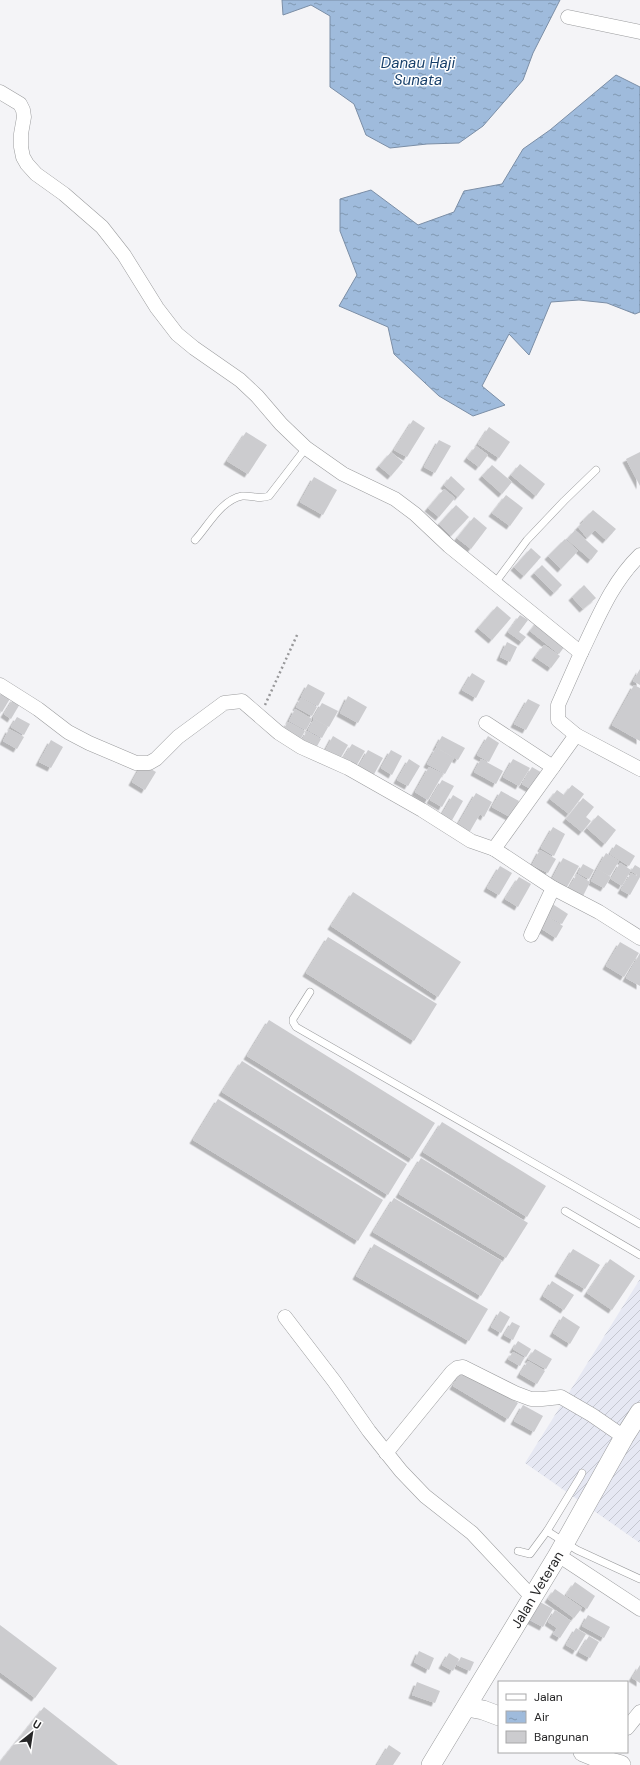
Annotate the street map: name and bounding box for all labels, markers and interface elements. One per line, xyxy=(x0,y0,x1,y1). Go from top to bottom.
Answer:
water label: Danau Haji Sunata xyxy=(381,53,456,90)
street label: Jalan Veteran xyxy=(507,1548,567,1632)
legend xyxy=(498,1681,628,1753)
text: Jalan xyxy=(534,1689,563,1705)
text: Air xyxy=(534,1709,550,1725)
north arrow xyxy=(12,1713,52,1753)
text: U xyxy=(30,1716,44,1732)
text: Bangunan xyxy=(534,1729,589,1745)

